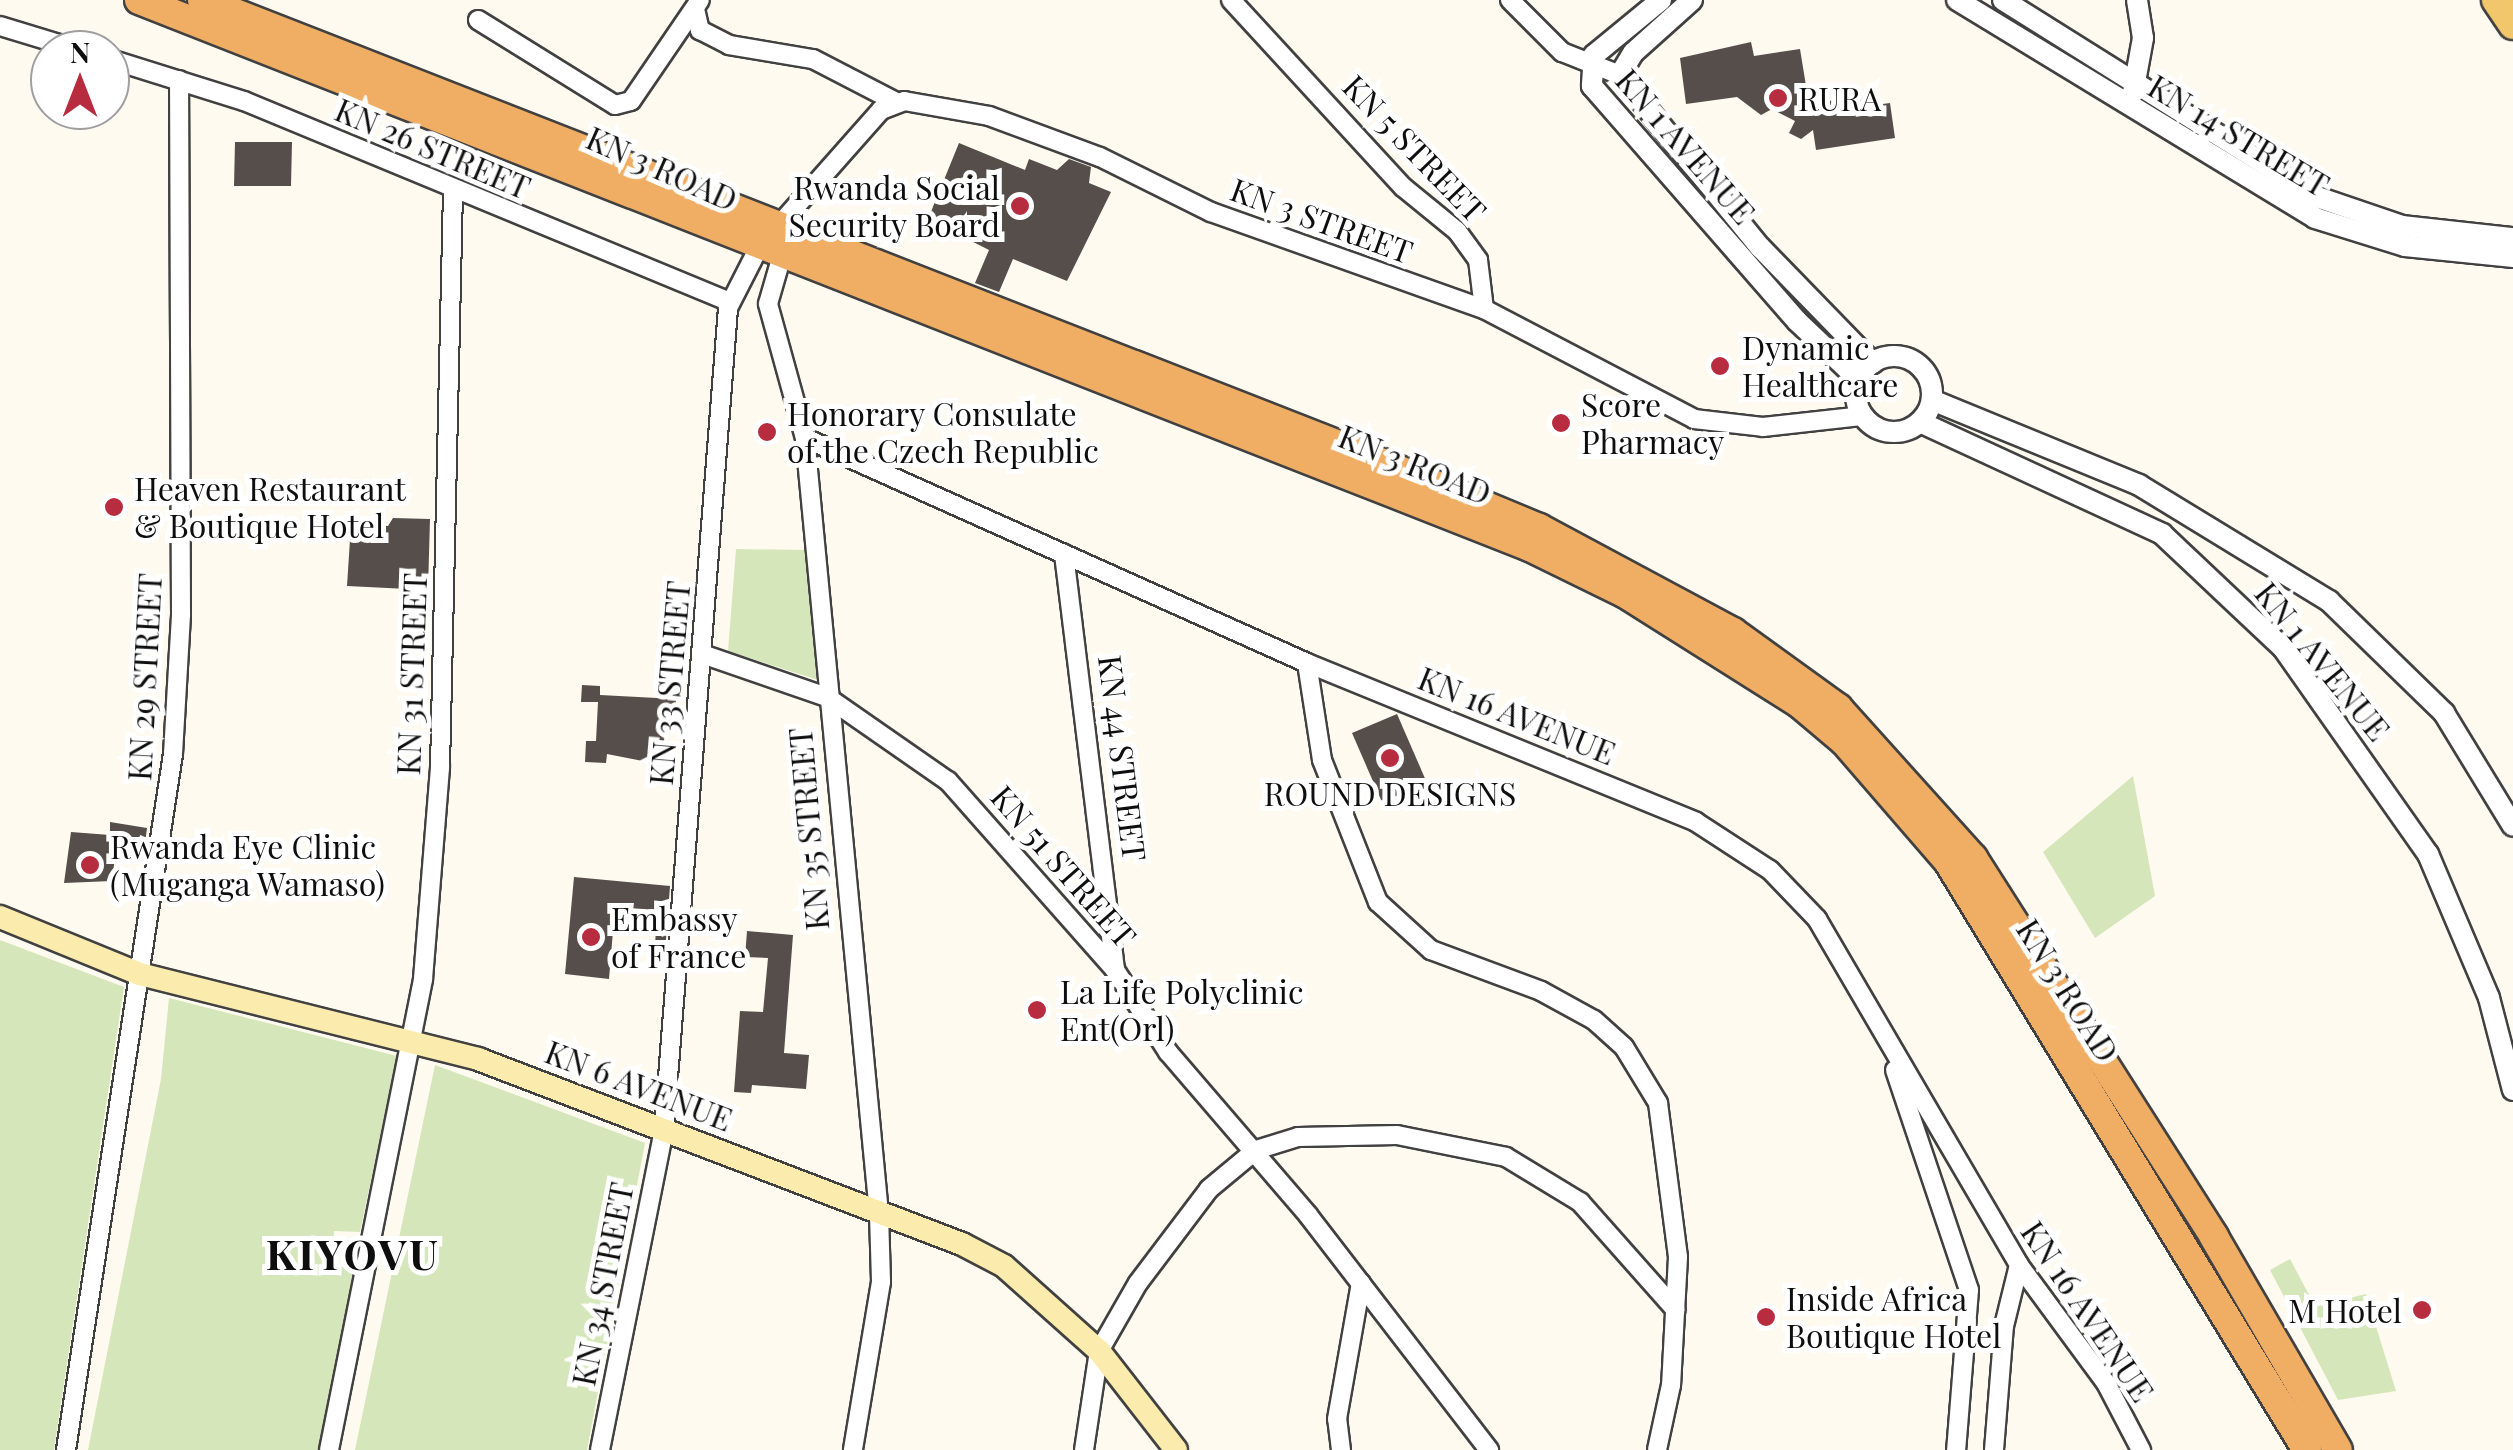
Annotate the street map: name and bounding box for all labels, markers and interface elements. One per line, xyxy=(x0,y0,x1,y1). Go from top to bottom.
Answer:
north arrow xyxy=(30,30,130,130)
text: N xyxy=(70,33,90,70)
street label: KN 1 AVENUE xyxy=(1608,60,1764,232)
street label: KN 14 STREET xyxy=(2142,66,2336,204)
street label: KN 5 STREET xyxy=(1335,67,1495,229)
place label: RURA xyxy=(1798,79,1881,117)
marker: RURA xyxy=(1767,87,1789,109)
street label: KN 26 STREET xyxy=(330,90,536,206)
street label: KN 3 ROAD xyxy=(581,118,743,218)
place label: Rwanda Social Security Board xyxy=(788,169,1000,244)
street label: KN 3 STREET xyxy=(1226,169,1418,271)
marker: Rwanda Social Security Board xyxy=(1009,195,1031,217)
place label: Dynamic Healthcare xyxy=(1742,329,1898,404)
marker: Dynamic Healthcare xyxy=(1707,353,1733,379)
place label: Score Pharmacy xyxy=(1581,386,1724,461)
place label: Honorary Consulate of the Czech Republic xyxy=(787,395,1099,470)
marker: Score Pharmacy xyxy=(1550,412,1572,434)
street label: KN 3 ROAD xyxy=(1333,416,1497,512)
marker: Honorary Consulate of the Czech Republic xyxy=(756,421,778,443)
place label: Heaven Restaurant & Boutique Hotel xyxy=(134,470,406,545)
marker: Heaven Restaurant & Boutique Hotel xyxy=(103,496,125,518)
street label: KN 29 STREET xyxy=(119,572,169,782)
street label: KN 31 STREET xyxy=(388,572,434,776)
street label: KN 1 AVENUE xyxy=(2247,574,2399,748)
street label: KN 33 STREET xyxy=(641,579,697,787)
street label: KN 44 STREET xyxy=(1091,653,1155,863)
street label: KN 16 AVENUE xyxy=(1412,658,1622,772)
street label: KN 35 STREET xyxy=(780,726,836,932)
marker: ROUND DESIGNS xyxy=(1379,747,1401,769)
place label: ROUND DESIGNS xyxy=(1264,774,1516,812)
street label: KN 51 STREET xyxy=(983,777,1145,955)
place label: Rwanda Eye Clinic (Muganga Wamaso) xyxy=(110,828,386,903)
marker: Rwanda Eye Clinic (Muganga Wamaso) xyxy=(79,854,101,876)
place label: Embassy of France xyxy=(611,900,746,975)
street label: KN 3 ROAD xyxy=(2009,912,2127,1068)
marker: Embassy of France xyxy=(580,926,602,948)
place label: La Life Polyclinic Ent(Orl) xyxy=(1060,973,1304,1048)
marker: La Life Polyclinic Ent(Orl) xyxy=(1024,997,1050,1023)
street label: KN 6 AVENUE xyxy=(540,1032,738,1138)
street label: KN 34 STREET xyxy=(563,1179,641,1389)
street label: KN 16 AVENUE xyxy=(2013,1213,2163,1409)
district label: KIYOVU xyxy=(266,1228,440,1278)
place label: Inside Africa Boutique Hotel xyxy=(1786,1280,2001,1355)
place label: M Hotel xyxy=(2288,1291,2402,1329)
marker: M Hotel xyxy=(2411,1299,2433,1321)
marker: Inside Africa Boutique Hotel xyxy=(1755,1306,1777,1328)

